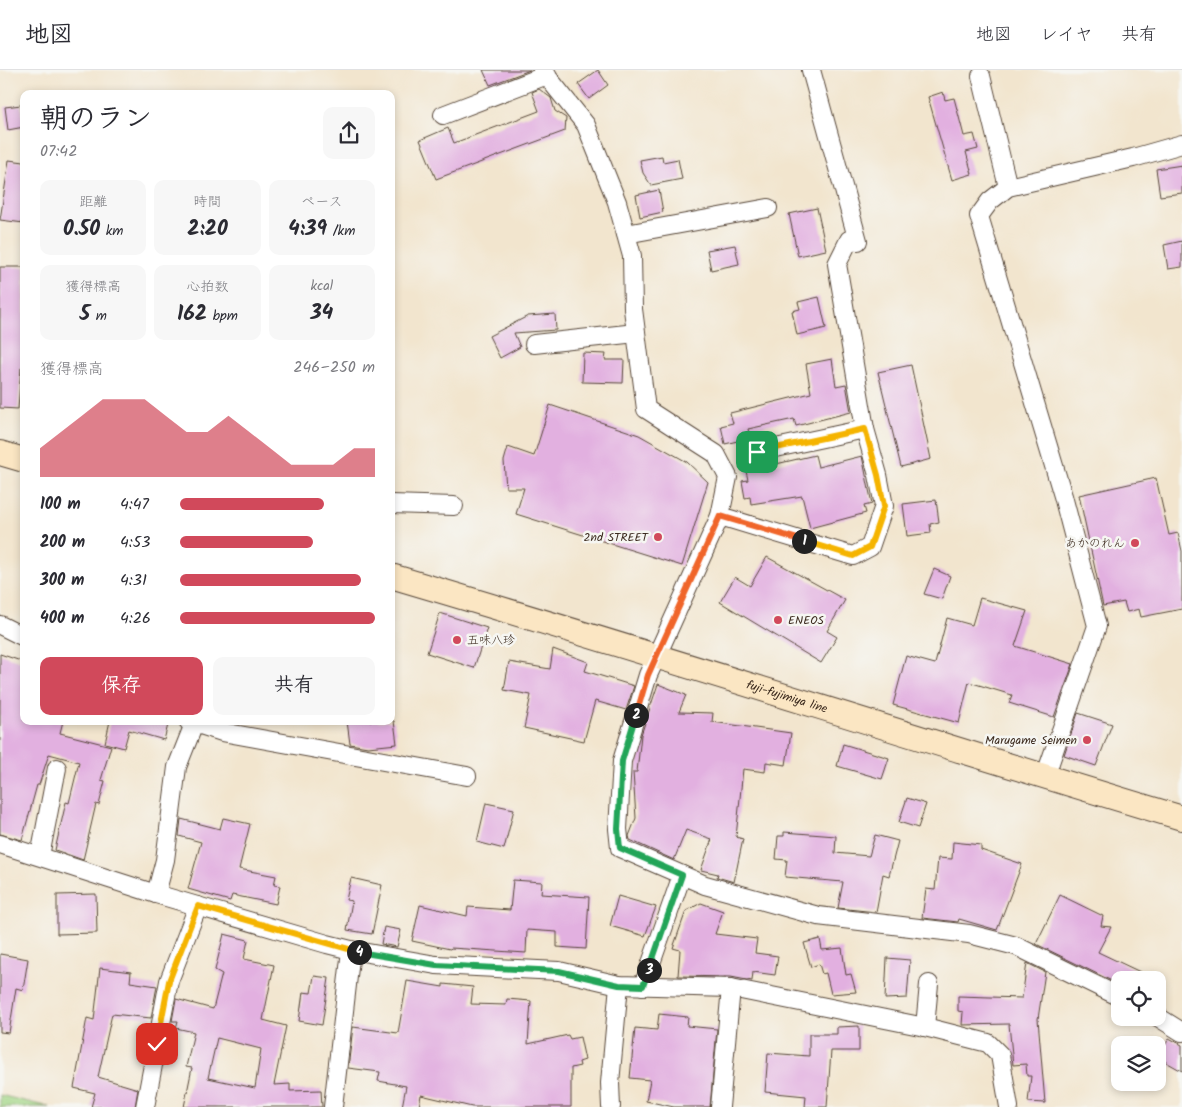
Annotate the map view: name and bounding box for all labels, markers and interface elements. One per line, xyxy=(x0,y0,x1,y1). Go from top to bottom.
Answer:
text: 地図 xyxy=(25,16,73,55)
text: 地図 xyxy=(976,21,1012,50)
text: レイヤ xyxy=(1040,21,1093,50)
text: 共有 xyxy=(1121,21,1157,50)
text: 朝のラン xyxy=(40,97,152,142)
button: share xyxy=(323,107,375,159)
text: 07:42 xyxy=(40,139,77,164)
text: 距離 xyxy=(79,191,107,213)
text: 時間 xyxy=(193,191,221,213)
text: ペース xyxy=(301,191,342,213)
text: 0.50 xyxy=(63,213,100,246)
text: 2:20 xyxy=(187,213,228,246)
text: 4:39 xyxy=(288,213,327,246)
text: km xyxy=(100,220,123,242)
text: /km xyxy=(327,220,355,242)
text: kcal xyxy=(310,275,333,297)
text: 獲得標高 xyxy=(65,276,121,298)
text: 心拍数 xyxy=(186,276,228,298)
text: 34 xyxy=(310,297,333,330)
text: 5 xyxy=(79,298,90,331)
text: 162 xyxy=(177,298,207,331)
text: m xyxy=(90,305,107,327)
text: bpm xyxy=(207,305,238,327)
text: 246–250 m xyxy=(293,355,375,380)
text: 獲得標高 xyxy=(40,357,104,382)
pin xyxy=(736,431,778,473)
icon: arrive xyxy=(743,438,771,466)
text: 100 m xyxy=(40,492,81,517)
text: 4:47 xyxy=(120,492,149,517)
place label: 2nd STREET xyxy=(584,528,650,547)
pin: 1 xyxy=(792,528,816,554)
text: 200 m xyxy=(40,530,85,555)
text: 4:53 xyxy=(120,530,150,555)
text: 1 xyxy=(802,530,807,552)
marker: 2nd STREET xyxy=(652,531,664,543)
place label: あかのれん xyxy=(1065,534,1125,553)
marker: あかのれん xyxy=(1129,537,1141,549)
text: 300 m xyxy=(40,568,84,593)
text: 4:31 xyxy=(120,568,147,593)
text: 400 m xyxy=(40,606,84,631)
text: 4:26 xyxy=(120,606,151,631)
place label: ENEOS xyxy=(788,611,825,630)
marker: ENEOS xyxy=(772,614,784,626)
place label: 五味八珍 xyxy=(467,631,515,650)
marker: 五味八珍 xyxy=(451,634,463,646)
button: 保存 xyxy=(40,657,203,715)
button: 共有 xyxy=(213,657,375,715)
street label: fuji-fujimiya line xyxy=(744,675,831,718)
pin: 2 xyxy=(624,702,648,728)
text: 2 xyxy=(632,704,641,726)
place label: Marugame Seimen xyxy=(985,731,1077,750)
marker: Marugame Seimen xyxy=(1081,734,1093,746)
pin: 4 xyxy=(346,940,372,964)
text: 4 xyxy=(356,941,363,963)
pin: 3 xyxy=(636,958,662,982)
text: 3 xyxy=(646,959,653,981)
map controls xyxy=(1111,971,1166,1091)
button: locate xyxy=(1111,971,1166,1026)
pin xyxy=(136,1023,178,1065)
icon: check xyxy=(143,1030,171,1058)
button: layers xyxy=(1111,1036,1166,1091)

